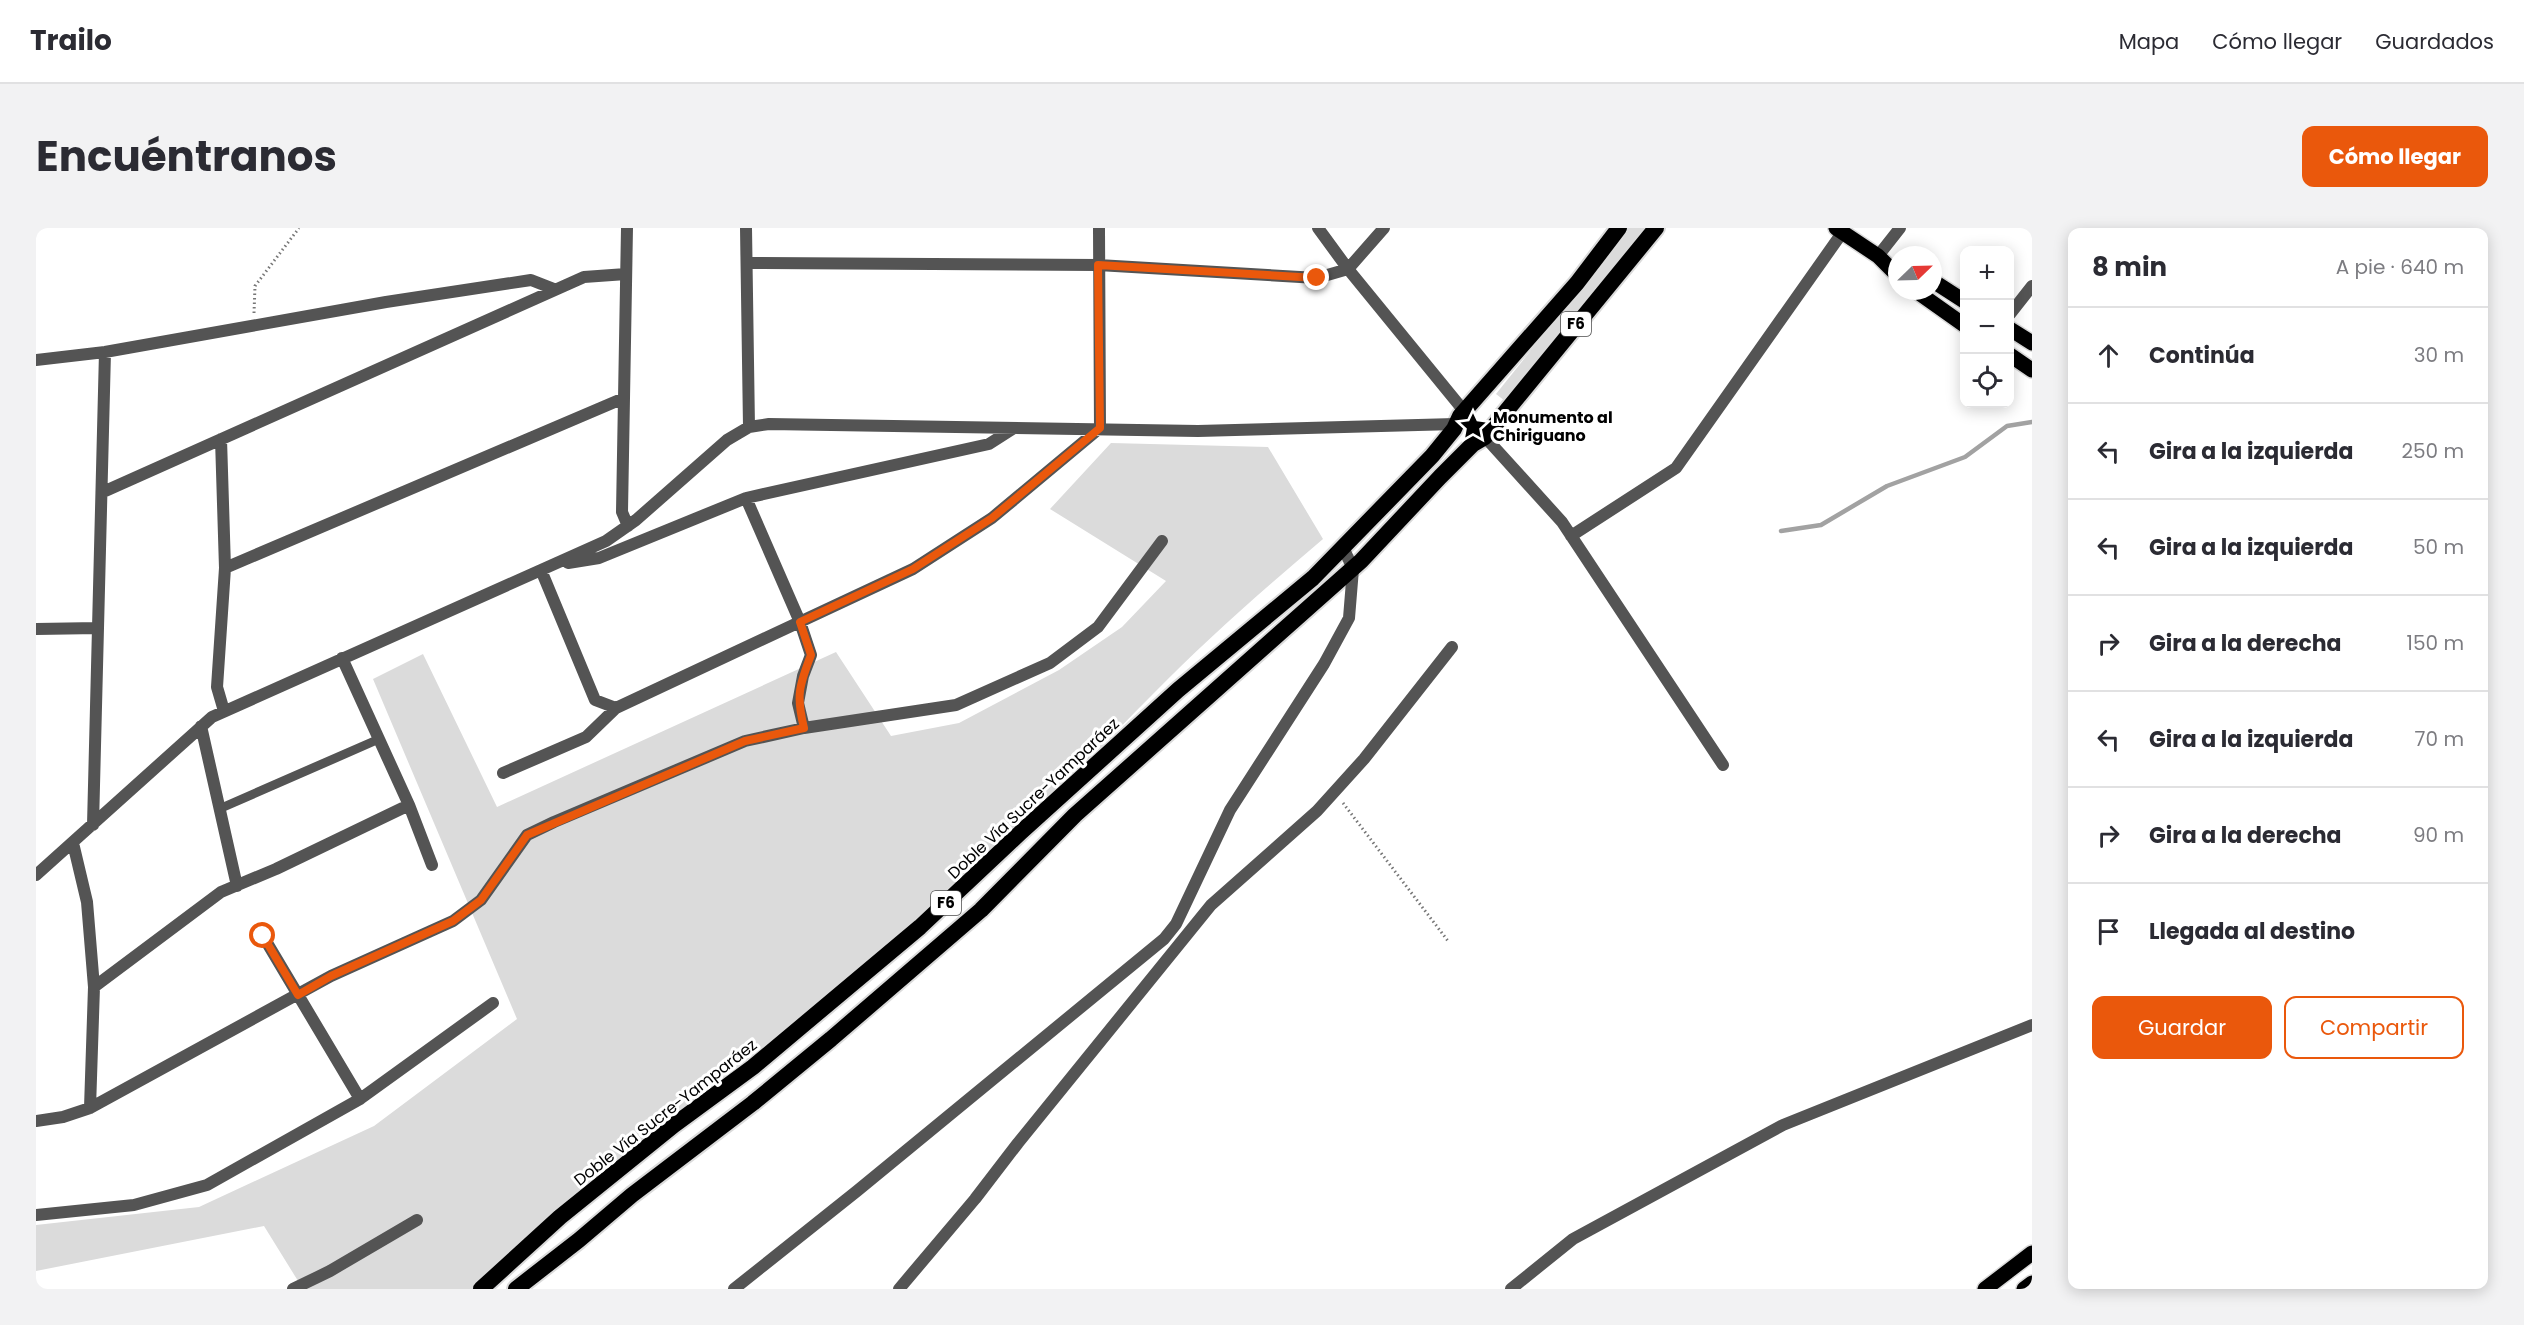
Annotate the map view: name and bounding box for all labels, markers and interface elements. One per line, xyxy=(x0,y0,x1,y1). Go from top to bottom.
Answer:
text: Trailo xyxy=(30,21,112,60)
text: Mapa xyxy=(2119,27,2179,56)
text: Cómo llegar xyxy=(2212,27,2342,56)
text: Guardados xyxy=(2375,27,2494,56)
button: Cómo llegar xyxy=(2302,126,2488,187)
text: Encuéntranos xyxy=(36,127,337,186)
north arrow xyxy=(1888,246,1942,300)
map controls xyxy=(1960,246,2014,408)
button: + xyxy=(1960,246,2014,300)
text: 8 min xyxy=(2092,249,2167,285)
text: A pie · 640 m xyxy=(2336,253,2464,281)
route end xyxy=(1303,264,1329,290)
button: − xyxy=(1960,300,2014,354)
road number: F6 xyxy=(1561,312,1591,336)
icon: ahead xyxy=(2092,339,2125,372)
text: Continúa xyxy=(2149,340,2255,371)
text: 30 m xyxy=(2414,341,2464,369)
button: locate xyxy=(1960,354,2014,408)
place label: Monumento al Chiriguano xyxy=(1493,406,1613,447)
place icon: Monumento al Chiriguano xyxy=(1458,411,1488,441)
icon: left xyxy=(2092,435,2125,468)
text: Gira a la izquierda xyxy=(2149,436,2353,467)
text: 250 m xyxy=(2401,437,2464,465)
icon: left xyxy=(2092,531,2125,564)
text: Gira a la izquierda xyxy=(2149,532,2353,563)
text: 50 m xyxy=(2413,533,2464,561)
icon: right xyxy=(2092,627,2125,660)
text: Gira a la derecha xyxy=(2149,628,2342,659)
text: 150 m xyxy=(2407,629,2464,657)
street label: Doble Vía Sucre-Yamparáez xyxy=(943,713,1124,884)
icon: left xyxy=(2092,723,2125,756)
text: Gira a la izquierda xyxy=(2149,724,2353,755)
text: 70 m xyxy=(2415,725,2464,753)
icon: right xyxy=(2092,819,2125,852)
text: Gira a la derecha xyxy=(2149,820,2342,851)
text: 90 m xyxy=(2413,821,2464,849)
road number: F6 xyxy=(931,891,961,915)
icon: arrive xyxy=(2092,915,2125,948)
text: Llegada al destino xyxy=(2149,916,2355,947)
route start xyxy=(249,922,275,948)
button: Guardar xyxy=(2092,996,2272,1059)
button: Compartir xyxy=(2284,996,2464,1059)
street label: Doble Vía Sucre-Yamparáez xyxy=(569,1034,762,1191)

